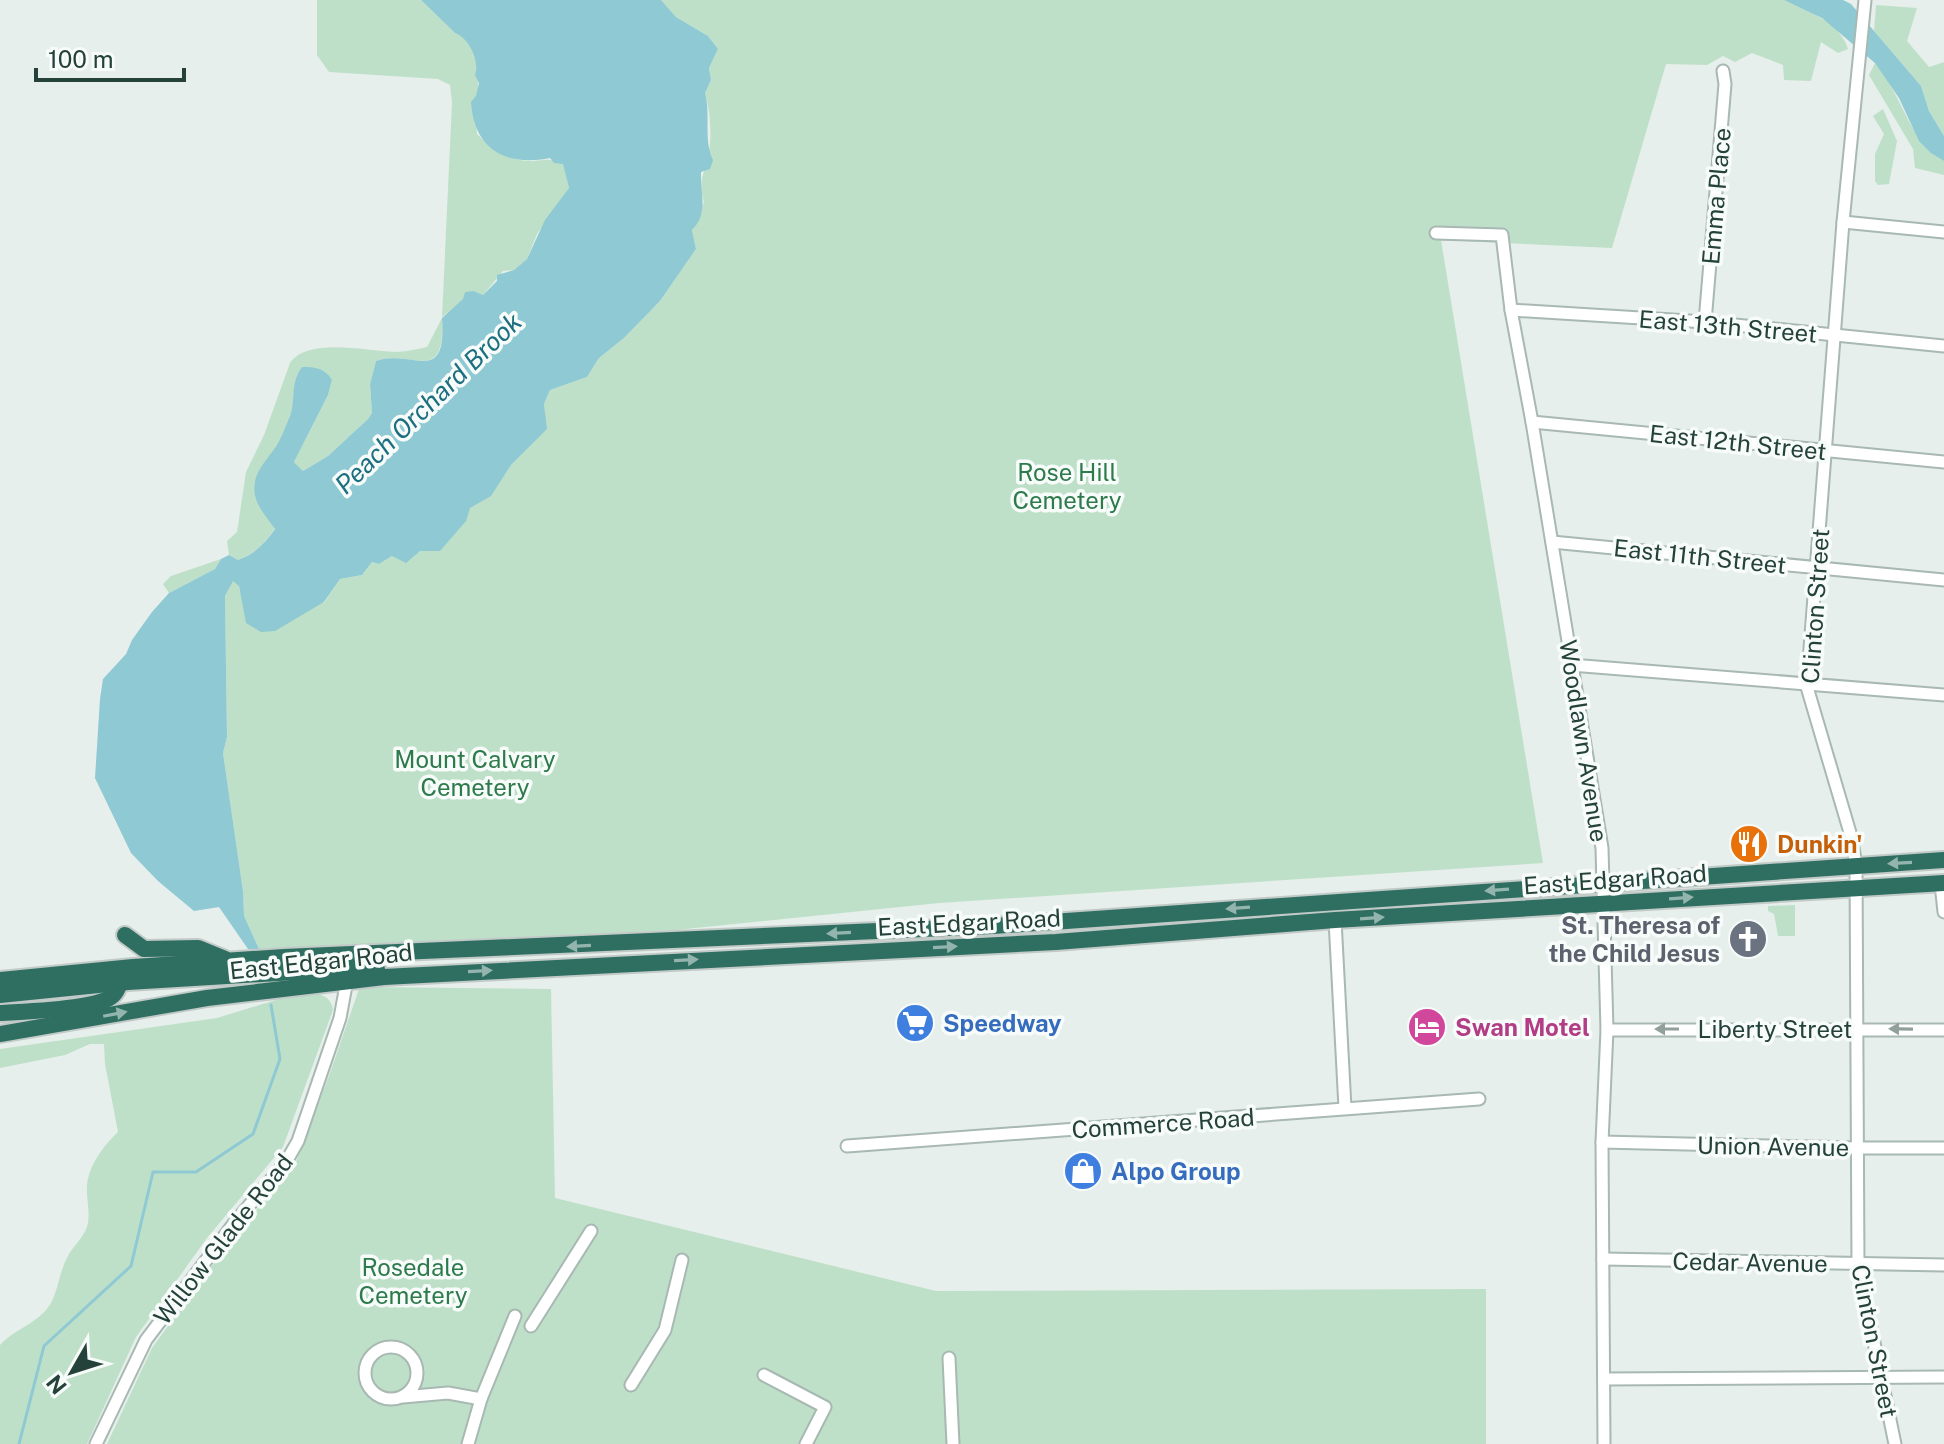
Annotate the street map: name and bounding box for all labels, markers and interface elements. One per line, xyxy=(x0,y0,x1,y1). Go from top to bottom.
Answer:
scale bar xyxy=(36,32,184,82)
text: 100 m xyxy=(48,45,114,73)
street label: Emma Place xyxy=(1696,126,1736,266)
street label: East 13th Street xyxy=(1638,304,1818,348)
water label: Peach Orchard Brook xyxy=(328,306,528,500)
street label: East 12th Street xyxy=(1648,419,1828,465)
park label: Rose Hill Cemetery xyxy=(1012,458,1122,514)
street label: Clinton Street xyxy=(1796,527,1834,685)
street label: East 11th Street xyxy=(1612,533,1788,579)
street label: Woodlawn Avenue xyxy=(1554,638,1614,844)
park label: Mount Calvary Cemetery xyxy=(394,745,556,801)
restaurant icon: Dunkin' xyxy=(1728,823,1770,865)
place label: Dunkin' xyxy=(1777,830,1863,858)
one-way arrow xyxy=(1887,857,1912,870)
street label: East Edgar Road xyxy=(1522,859,1708,899)
one-way arrow xyxy=(1484,884,1509,897)
one-way arrow xyxy=(1669,891,1694,904)
one-way arrow xyxy=(1225,902,1250,915)
street label: East Edgar Road xyxy=(876,903,1062,941)
one-way arrow xyxy=(1360,911,1385,924)
place label: St. Theresa of the Child Jesus xyxy=(1548,911,1720,967)
church icon: St. Theresa of the Child Jesus xyxy=(1727,918,1769,960)
one-way arrow xyxy=(826,927,851,940)
street label: East Edgar Road xyxy=(228,937,414,985)
one-way arrow xyxy=(566,939,591,952)
one-way arrow xyxy=(933,940,958,953)
one-way arrow xyxy=(674,953,699,966)
one-way arrow xyxy=(468,964,493,977)
supermarket icon: Speedway xyxy=(894,1002,936,1044)
hotel icon: Swan Motel xyxy=(1406,1006,1448,1048)
one-way arrow xyxy=(103,1007,128,1020)
place label: Speedway xyxy=(943,1009,1062,1037)
place label: Swan Motel xyxy=(1455,1013,1590,1041)
street label: Liberty Street xyxy=(1698,1015,1852,1043)
one-way arrow xyxy=(1654,1023,1679,1035)
one-way arrow xyxy=(1888,1023,1913,1035)
street label: Commerce Road xyxy=(1071,1103,1255,1143)
street label: Union Avenue xyxy=(1697,1131,1849,1161)
street label: Willow Glade Road xyxy=(148,1148,298,1330)
shop icon: Alpo Group xyxy=(1062,1150,1104,1192)
place label: Alpo Group xyxy=(1111,1157,1241,1185)
street label: Cedar Avenue xyxy=(1672,1247,1828,1277)
park label: Rosedale Cemetery xyxy=(358,1253,468,1309)
street label: Clinton Street xyxy=(1846,1262,1904,1420)
north arrow xyxy=(32,1332,112,1412)
text: N xyxy=(41,1370,72,1399)

